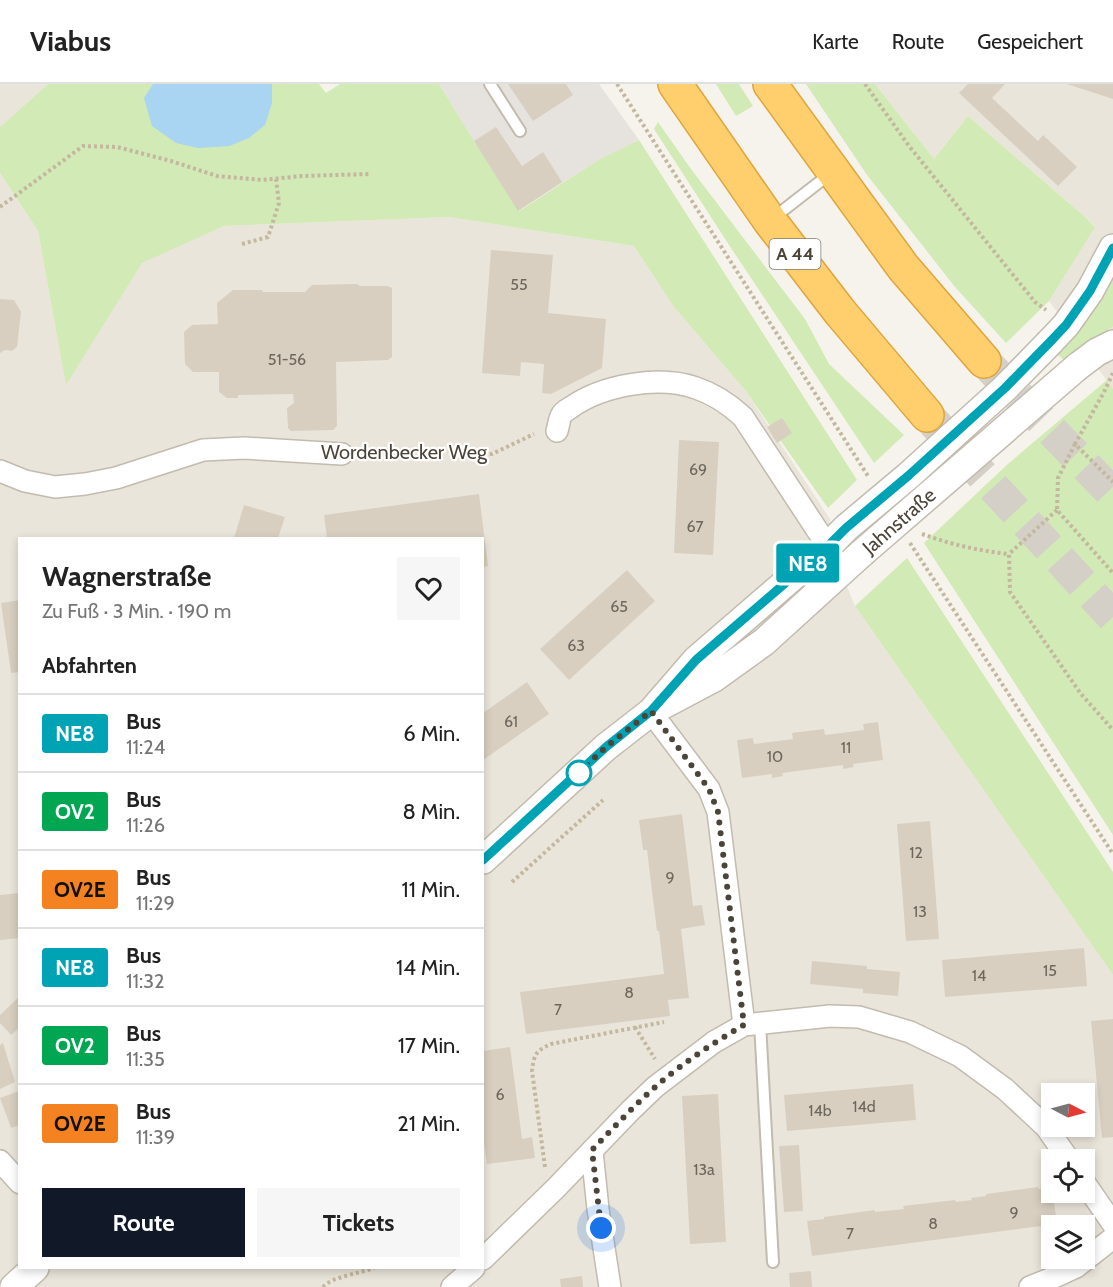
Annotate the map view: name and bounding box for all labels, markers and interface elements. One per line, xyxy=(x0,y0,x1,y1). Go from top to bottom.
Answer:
text: Viabus xyxy=(30,24,111,58)
text: Karte xyxy=(812,29,859,54)
text: Route xyxy=(892,29,944,54)
text: Gespeichert xyxy=(977,29,1083,54)
road number: A 44 xyxy=(770,239,820,269)
house number: 55 xyxy=(510,275,528,294)
house number: 51-56 xyxy=(268,350,306,369)
street label: Wordenbecker Weg xyxy=(321,440,488,464)
house number: 69 xyxy=(689,460,707,479)
street label: Jahnstraße xyxy=(857,483,940,560)
house number: 67 xyxy=(686,517,704,536)
line badge: NE8 xyxy=(774,544,842,582)
text: NE8 xyxy=(788,551,828,576)
button: heart xyxy=(397,557,460,620)
text: Wagnerstraße xyxy=(42,559,211,593)
house number: 65 xyxy=(610,597,628,616)
text: Zu Fuß · 3 Min. · 190 m xyxy=(42,599,231,623)
house number: 63 xyxy=(567,636,585,655)
text: Abfahrten xyxy=(42,652,137,679)
text: Bus xyxy=(126,708,161,735)
house number: 61 xyxy=(504,712,518,731)
text: 6 Min. xyxy=(403,720,460,747)
text: NE8 xyxy=(55,721,95,746)
text: 11:24 xyxy=(126,735,165,759)
house number: 11 xyxy=(841,738,851,757)
house number: 10 xyxy=(767,747,783,766)
unlabelled marker xyxy=(566,760,592,786)
text: Bus xyxy=(126,786,161,813)
text: 8 Min. xyxy=(403,798,460,825)
text: OV2 xyxy=(55,799,95,824)
text: 11:26 xyxy=(126,813,165,837)
house number: 12 xyxy=(909,843,923,862)
text: Bus xyxy=(136,864,171,891)
house number: 9 xyxy=(665,868,675,887)
text: 11 Min. xyxy=(402,876,460,903)
text: OV2E xyxy=(54,877,106,902)
text: 11:29 xyxy=(136,891,175,915)
house number: 13 xyxy=(913,902,927,921)
text: Bus xyxy=(126,942,161,969)
text: 14 Min. xyxy=(396,954,460,981)
text: NE8 xyxy=(55,955,95,980)
house number: 15 xyxy=(1043,961,1057,980)
house number: 14 xyxy=(972,966,986,985)
text: 11:32 xyxy=(126,969,165,993)
house number: 8 xyxy=(624,983,634,1002)
house number: 7 xyxy=(554,1000,562,1019)
text: Bus xyxy=(126,1020,161,1047)
text: 17 Min. xyxy=(398,1032,460,1059)
text: OV2 xyxy=(55,1033,95,1058)
text: 11:35 xyxy=(126,1047,165,1071)
north arrow xyxy=(1041,1083,1095,1137)
map controls xyxy=(1041,1083,1095,1269)
house number: 6 xyxy=(495,1085,505,1104)
house number: 14d xyxy=(852,1097,876,1116)
text: Bus xyxy=(136,1098,171,1125)
house number: 14b xyxy=(808,1101,832,1120)
text: 21 Min. xyxy=(397,1110,460,1137)
text: OV2E xyxy=(54,1111,106,1136)
text: 11:39 xyxy=(136,1125,175,1149)
button: locate xyxy=(1041,1149,1095,1203)
house number: 13a xyxy=(693,1160,715,1179)
button: Route xyxy=(42,1188,245,1257)
button: Tickets xyxy=(257,1188,460,1257)
house number: 9 xyxy=(1009,1203,1019,1222)
your location xyxy=(586,1213,616,1243)
house number: 8 xyxy=(928,1214,938,1233)
button: layers xyxy=(1041,1215,1095,1269)
house number: 7 xyxy=(846,1224,854,1243)

